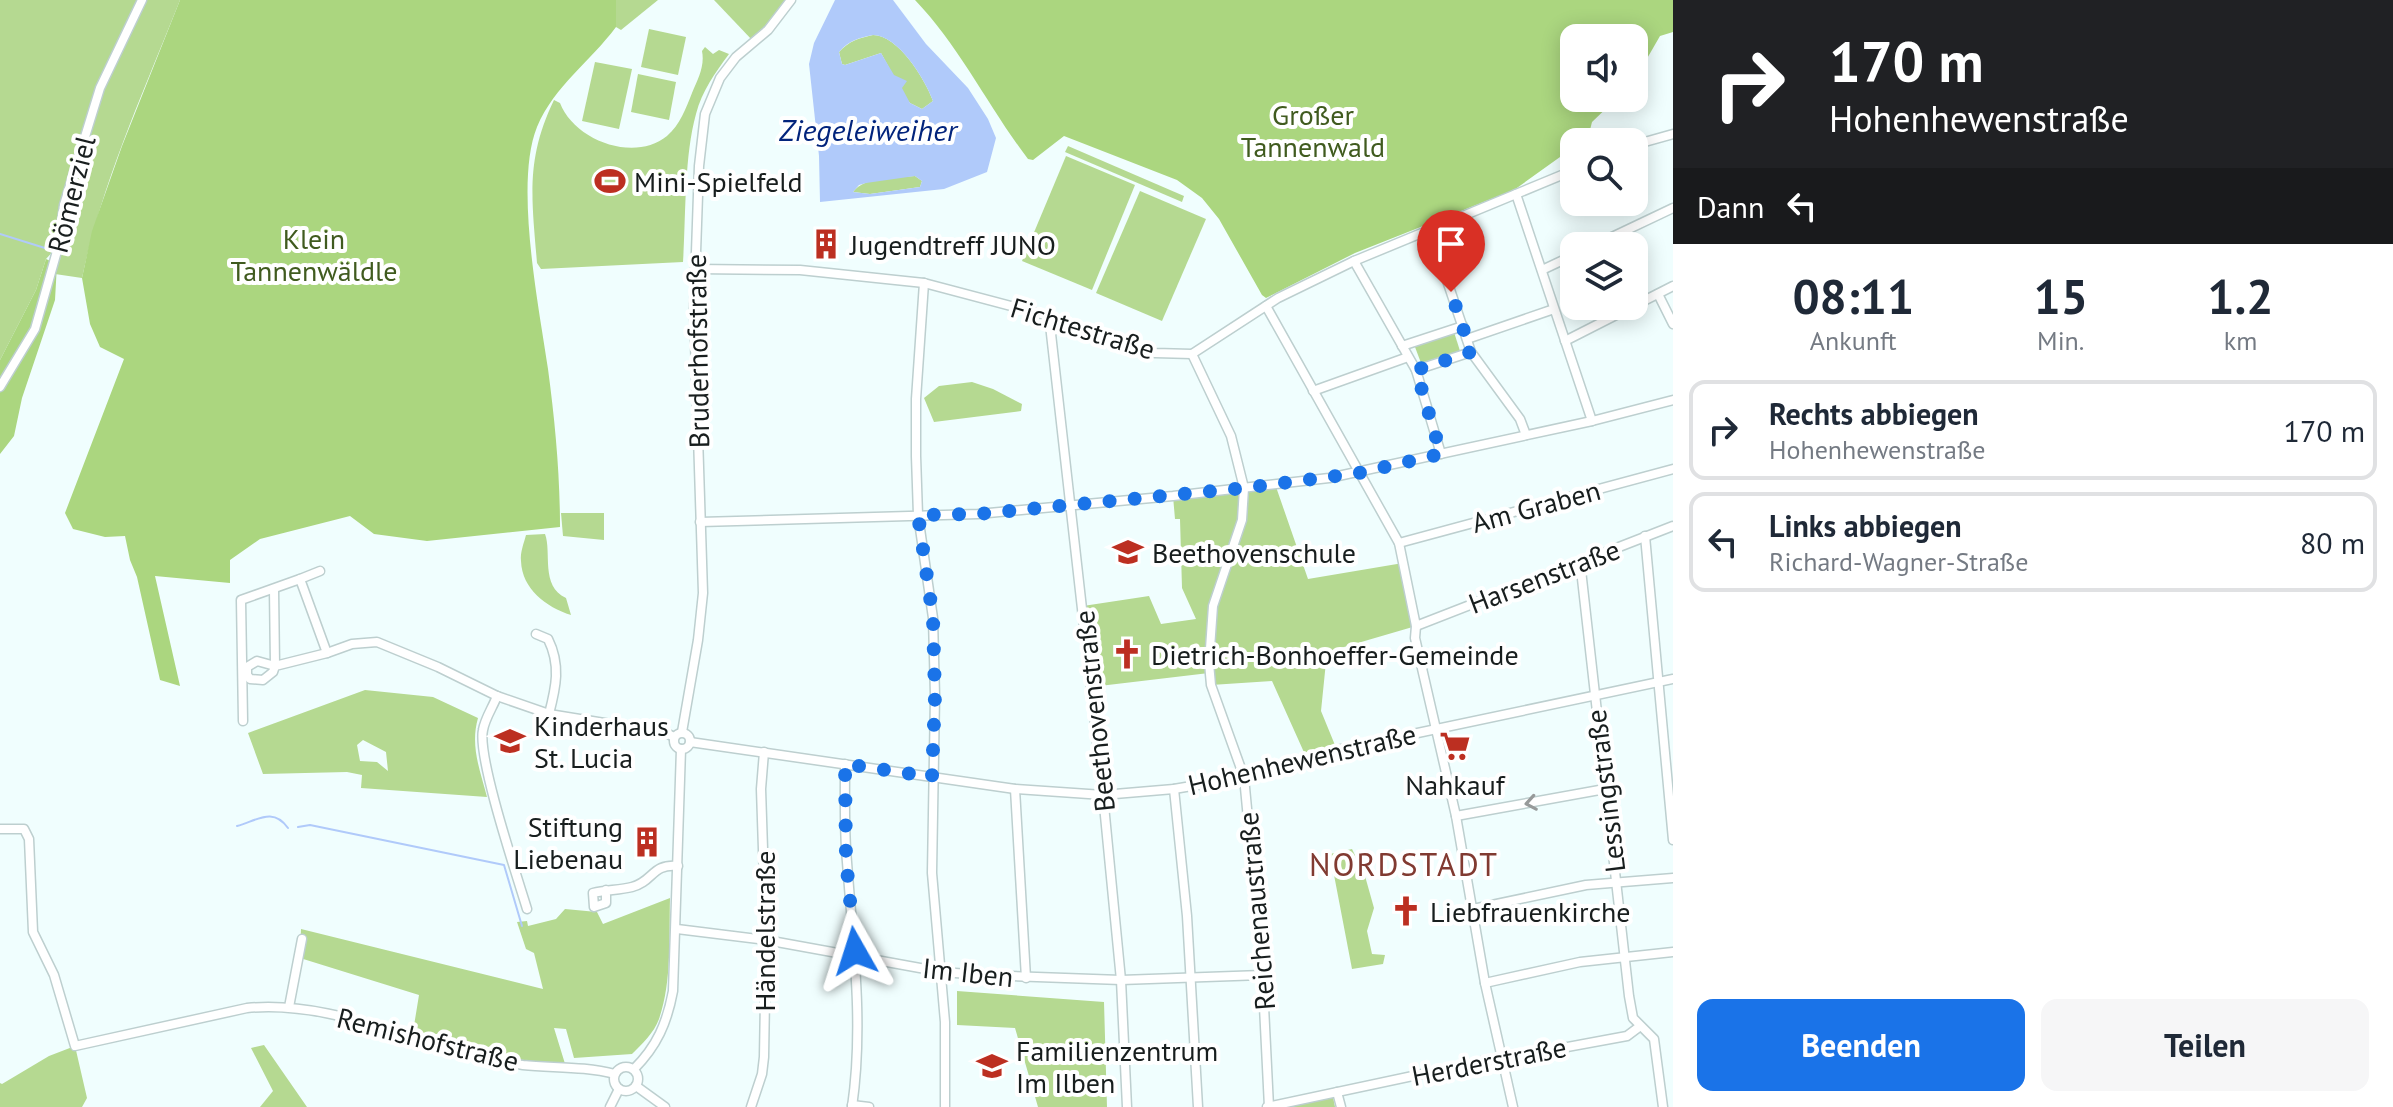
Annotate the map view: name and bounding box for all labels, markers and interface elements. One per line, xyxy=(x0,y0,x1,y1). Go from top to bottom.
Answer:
map controls xyxy=(1560,24,1648,320)
button: sound xyxy=(1560,24,1648,112)
text: 170 m xyxy=(1829,25,1984,97)
icon: right xyxy=(1697,32,1801,136)
text: Hohenhewenstraße xyxy=(1829,95,2129,142)
park label: Großer Tannenwald xyxy=(1241,96,1385,165)
water label: Ziegeleiweiher xyxy=(778,110,959,149)
button: search xyxy=(1560,128,1648,216)
street label: Römerziel xyxy=(39,132,103,256)
place label: Mini-Spielfeld xyxy=(634,163,803,200)
sports icon: Mini-Spielfeld xyxy=(593,164,627,198)
icon: left xyxy=(1780,184,1824,228)
text: Dann xyxy=(1697,187,1764,226)
pin xyxy=(1417,210,1485,292)
park label: Klein Tannenwäldle xyxy=(231,220,397,289)
icon: arrive xyxy=(1429,222,1473,266)
place label: Jugendtreff JUNO xyxy=(849,226,1056,263)
building icon: Jugendtreff JUNO xyxy=(809,227,843,261)
button: layers xyxy=(1560,232,1648,320)
street label: Bruderhofstraße xyxy=(677,254,717,448)
text: 08:11 xyxy=(1792,265,1914,327)
text: 15 xyxy=(2034,265,2088,327)
text: 1.2 xyxy=(2207,265,2274,327)
street label: Fichtestraße xyxy=(1006,289,1160,367)
text: Ankunft xyxy=(1810,324,1897,357)
text: Min. xyxy=(2037,324,2084,357)
text: km xyxy=(2224,324,2257,357)
text: Rechts abbiegen xyxy=(1769,394,1979,433)
icon: right xyxy=(1701,408,1745,452)
text: 170 m xyxy=(2284,411,2365,450)
text: Hohenhewenstraße xyxy=(1769,433,1986,466)
street label: Am Graben xyxy=(1468,471,1604,541)
text: Links abbiegen xyxy=(1769,506,1962,545)
icon: left xyxy=(1701,520,1745,564)
text: 80 m xyxy=(2300,523,2365,562)
street label: Harsenstraße xyxy=(1463,530,1625,622)
place label: Beethovenschule xyxy=(1152,534,1356,571)
school or university icon: Beethovenschule xyxy=(1111,535,1145,569)
text: Richard-Wagner-Straße xyxy=(1769,545,2028,578)
street label: Beethovenstraße xyxy=(1065,609,1123,813)
place label: Dietrich-Bonhoeffer-Gemeinde xyxy=(1151,636,1519,673)
church icon: Dietrich-Bonhoeffer-Gemeinde xyxy=(1110,637,1144,671)
place label: Kinderhaus St. Lucia xyxy=(534,707,669,776)
street label: Lessingstraße xyxy=(1577,707,1633,875)
street label: Hohenhewenstraße xyxy=(1184,715,1420,803)
school or university icon: Kinderhaus St. Lucia xyxy=(493,724,527,758)
supermarket icon: Nahkauf xyxy=(1438,729,1472,763)
place label: Nahkauf xyxy=(1405,766,1506,803)
one-way arrow xyxy=(1524,793,1537,810)
place label: Stiftung Liebenau xyxy=(513,808,623,877)
street label: Reichenaustraße xyxy=(1229,810,1283,1012)
building icon: Stiftung Liebenau xyxy=(630,825,664,859)
district label: NORDSTADT xyxy=(1309,843,1499,885)
street label: Händelstraße xyxy=(746,851,783,1011)
place label: Liebfrauenkirche xyxy=(1430,893,1631,930)
church icon: Liebfrauenkirche xyxy=(1389,894,1423,928)
position arrow xyxy=(813,909,897,993)
street label: Im Iben xyxy=(921,949,1015,995)
street label: Remishofstraße xyxy=(333,999,523,1079)
button: Beenden xyxy=(1697,999,2025,1091)
button: Teilen xyxy=(2041,999,2369,1091)
street label: Herderstraße xyxy=(1408,1028,1570,1094)
place label: Familienzentrum Im Ilben xyxy=(1016,1032,1218,1101)
school or university icon: Familienzentrum Im Ilben xyxy=(975,1049,1009,1083)

